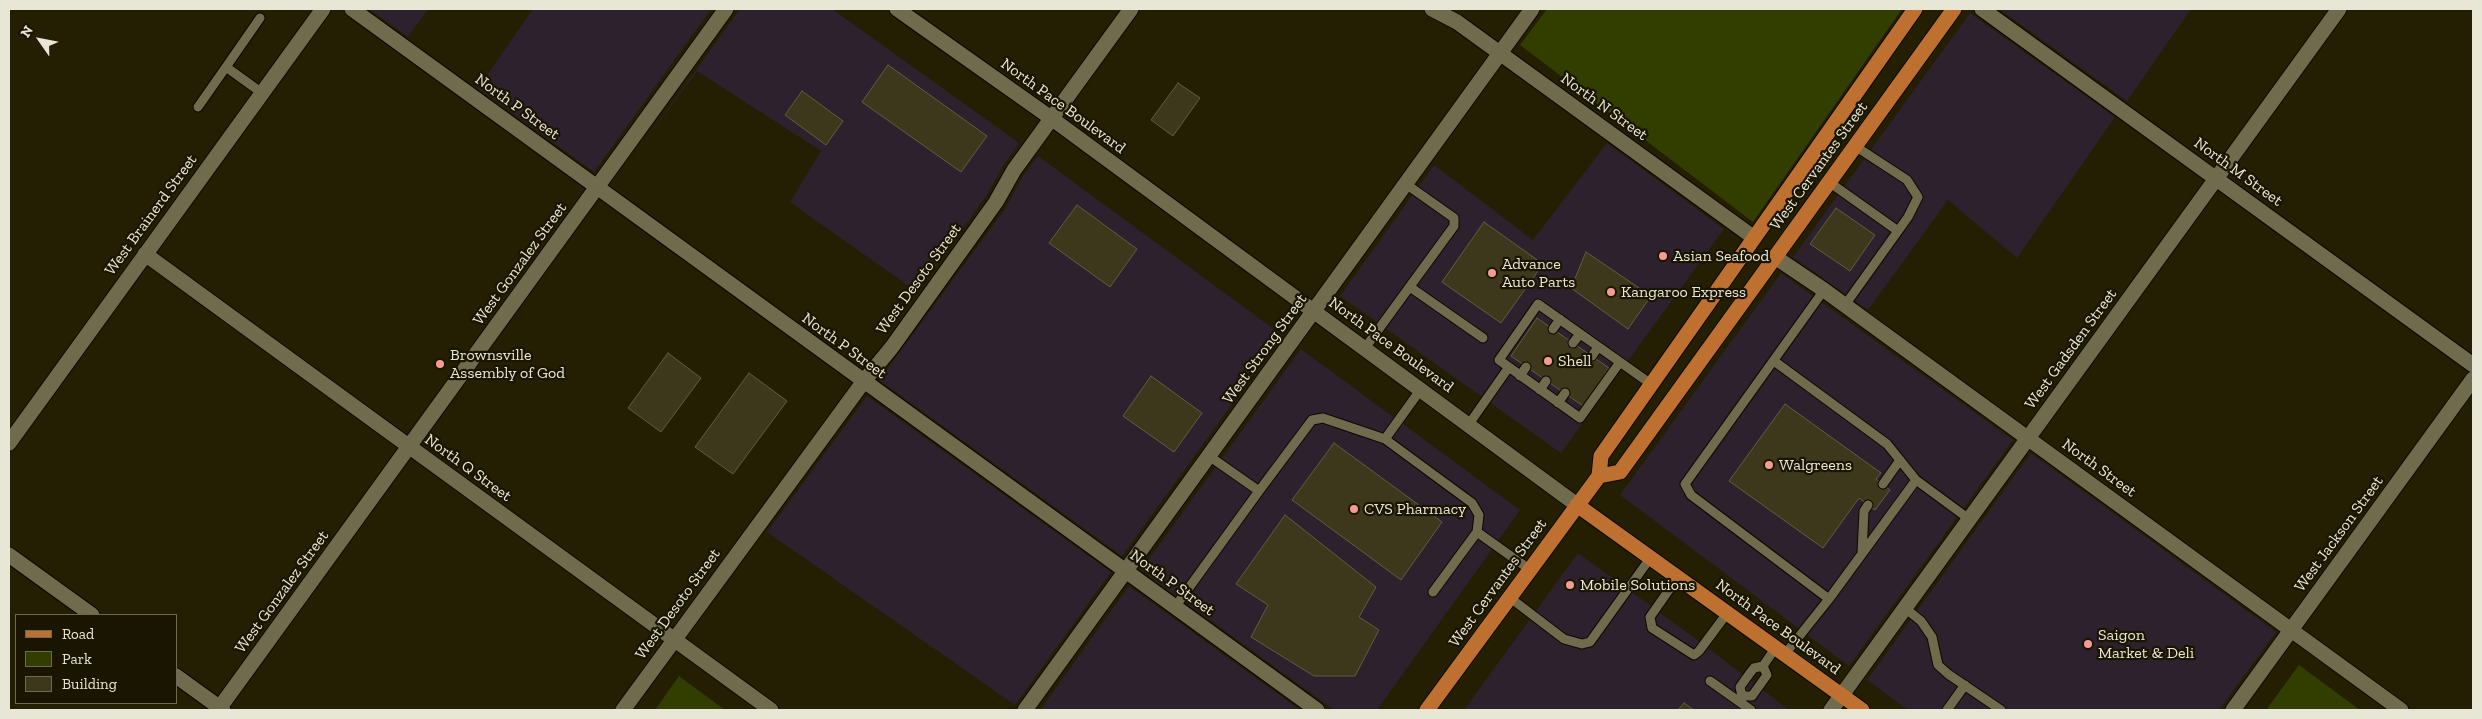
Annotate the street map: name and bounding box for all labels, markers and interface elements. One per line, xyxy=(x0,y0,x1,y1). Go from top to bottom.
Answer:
north arrow xyxy=(15,15,65,65)
text: N xyxy=(17,22,37,41)
street label: North Pace Boulevard xyxy=(997,54,1129,158)
street label: North N Street xyxy=(1557,69,1651,145)
street label: North P Street xyxy=(471,70,563,144)
street label: West Cervantes Street xyxy=(1766,98,1872,234)
street label: North M Street xyxy=(2190,133,2286,211)
street label: West Brainerd Street xyxy=(101,151,201,279)
street label: West Gonzalez Street xyxy=(469,199,571,329)
street label: West Desoto Street xyxy=(872,220,966,338)
place label: Asian Seafood xyxy=(1673,246,1769,266)
marker: Asian Seafood xyxy=(1657,250,1669,262)
place label: Advance Auto Parts xyxy=(1502,254,1575,292)
marker: Advance Auto Parts xyxy=(1486,267,1498,279)
place label: Kangaroo Express xyxy=(1621,282,1746,302)
street label: West Gadsden Street xyxy=(2021,285,2121,413)
marker: Kangaroo Express xyxy=(1605,286,1617,298)
street label: West Strong Street xyxy=(1219,290,1311,408)
street label: North Pace Boulevard xyxy=(1325,293,1457,397)
street label: North P Street xyxy=(798,309,890,383)
place label: Brownsville Assembly of God xyxy=(450,345,565,383)
place label: Shell xyxy=(1558,351,1592,371)
marker: Shell xyxy=(1542,355,1554,367)
marker: Brownsville Assembly of God xyxy=(434,358,446,370)
street label: North Q Street xyxy=(421,430,515,506)
street label: North Street xyxy=(2058,435,2140,501)
place label: Walgreens xyxy=(1779,455,1852,475)
marker: Walgreens xyxy=(1763,459,1775,471)
street label: West Jackson Street xyxy=(2290,472,2388,596)
place label: CVS Pharmacy xyxy=(1364,499,1466,519)
marker: CVS Pharmacy xyxy=(1348,503,1360,515)
street label: West Cervantes Street xyxy=(1445,515,1551,651)
street label: West Gonzalez Street xyxy=(231,527,333,657)
street label: West Desoto Street xyxy=(631,545,725,663)
street label: North P Street xyxy=(1126,546,1218,620)
place label: Mobile Solutions xyxy=(1580,575,1695,595)
street label: North Pace Boulevard xyxy=(1712,575,1844,679)
marker: Mobile Solutions xyxy=(1564,579,1576,591)
legend xyxy=(15,614,178,704)
text: Road xyxy=(62,625,94,643)
place label: Saigon Market & Deli xyxy=(2098,625,2194,663)
marker: Saigon Market & Deli xyxy=(2082,638,2094,650)
text: Park xyxy=(62,650,92,668)
text: Building xyxy=(62,675,117,693)

